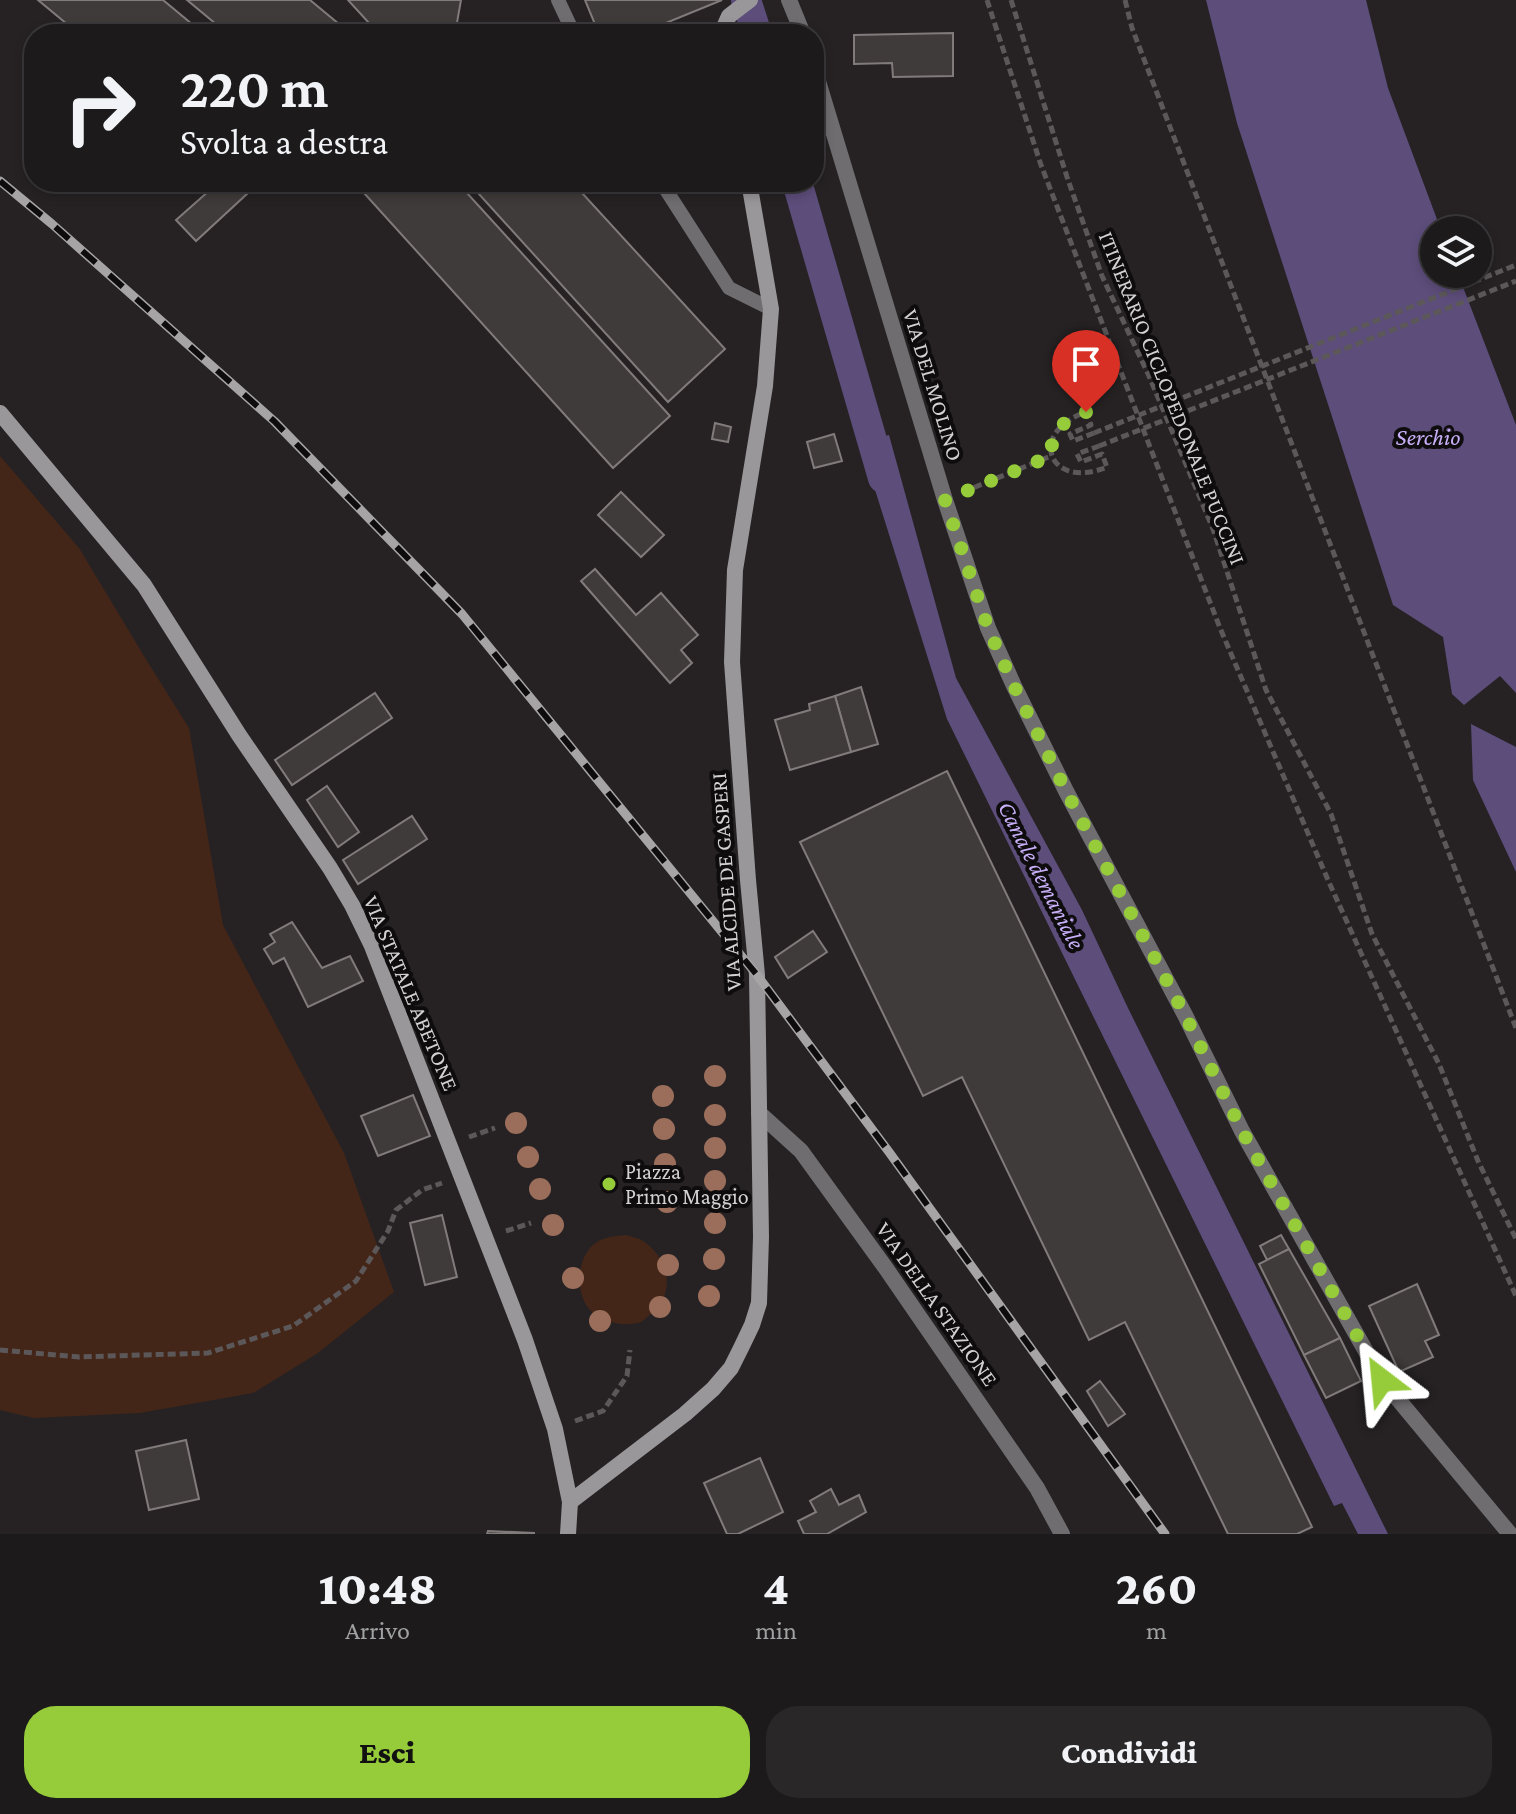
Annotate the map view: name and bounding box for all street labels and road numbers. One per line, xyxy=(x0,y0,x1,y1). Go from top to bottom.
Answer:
street label: ITINERARIO CICLOPEDONALE PUCCINI xyxy=(1094,228,1250,568)
street label: VIA DEL MOLINO xyxy=(898,306,968,464)
street label: VIA ALCIDE DE GASPERI xyxy=(706,772,746,992)
street label: VIA STATALE ABETONE xyxy=(359,892,463,1094)
street label: VIA DELLA STAZIONE xyxy=(871,1217,1003,1391)

